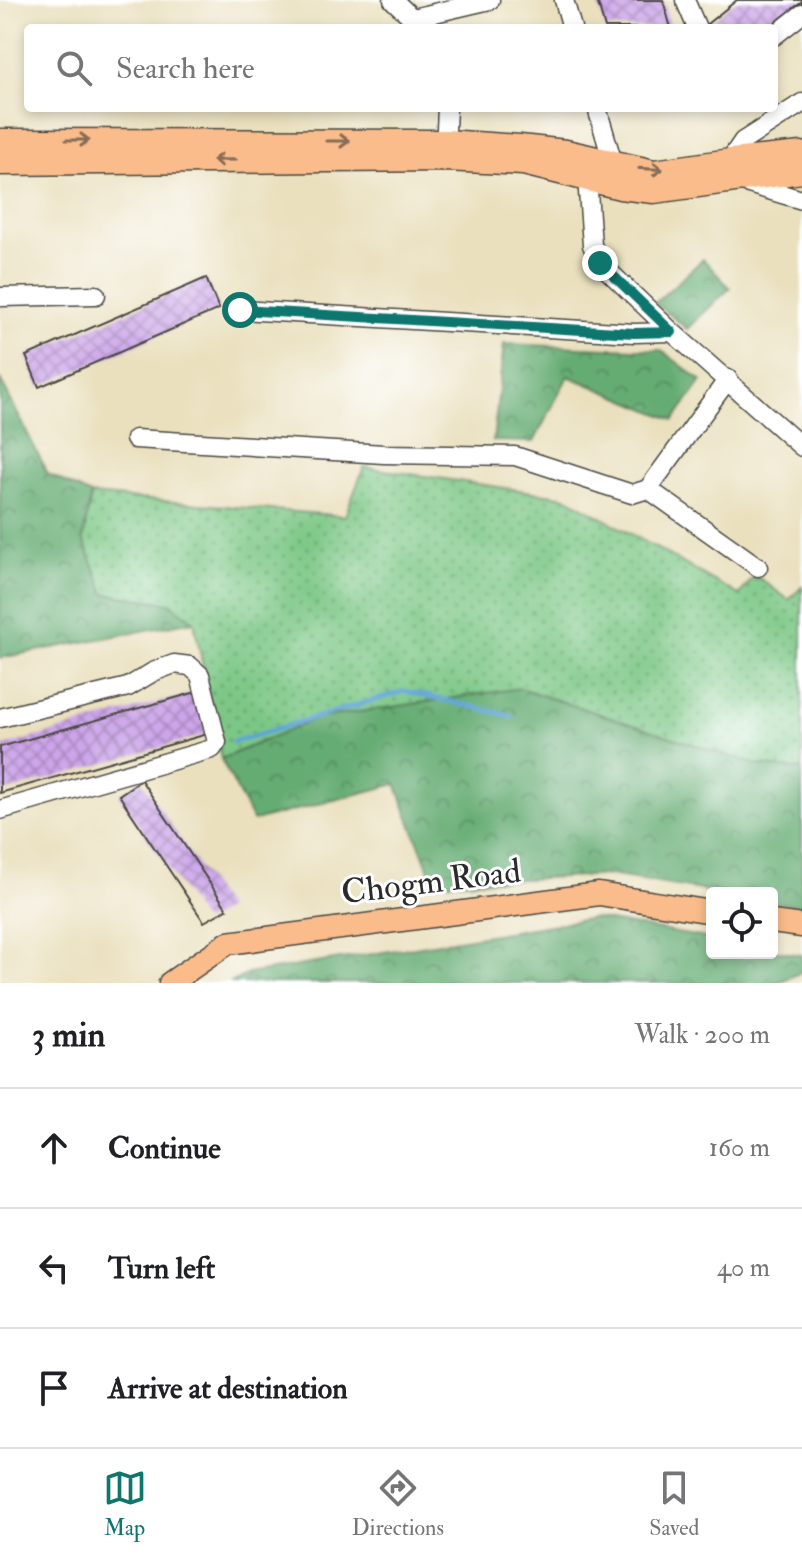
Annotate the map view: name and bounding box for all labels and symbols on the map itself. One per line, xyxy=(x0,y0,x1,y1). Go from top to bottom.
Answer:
one-way arrow xyxy=(64,132,91,148)
one-way arrow xyxy=(324,133,351,149)
one-way arrow xyxy=(211,152,238,168)
one-way arrow xyxy=(638,162,664,177)
route end xyxy=(582,245,618,281)
route start xyxy=(222,292,258,328)
street label: Chogm Road xyxy=(339,850,523,914)

